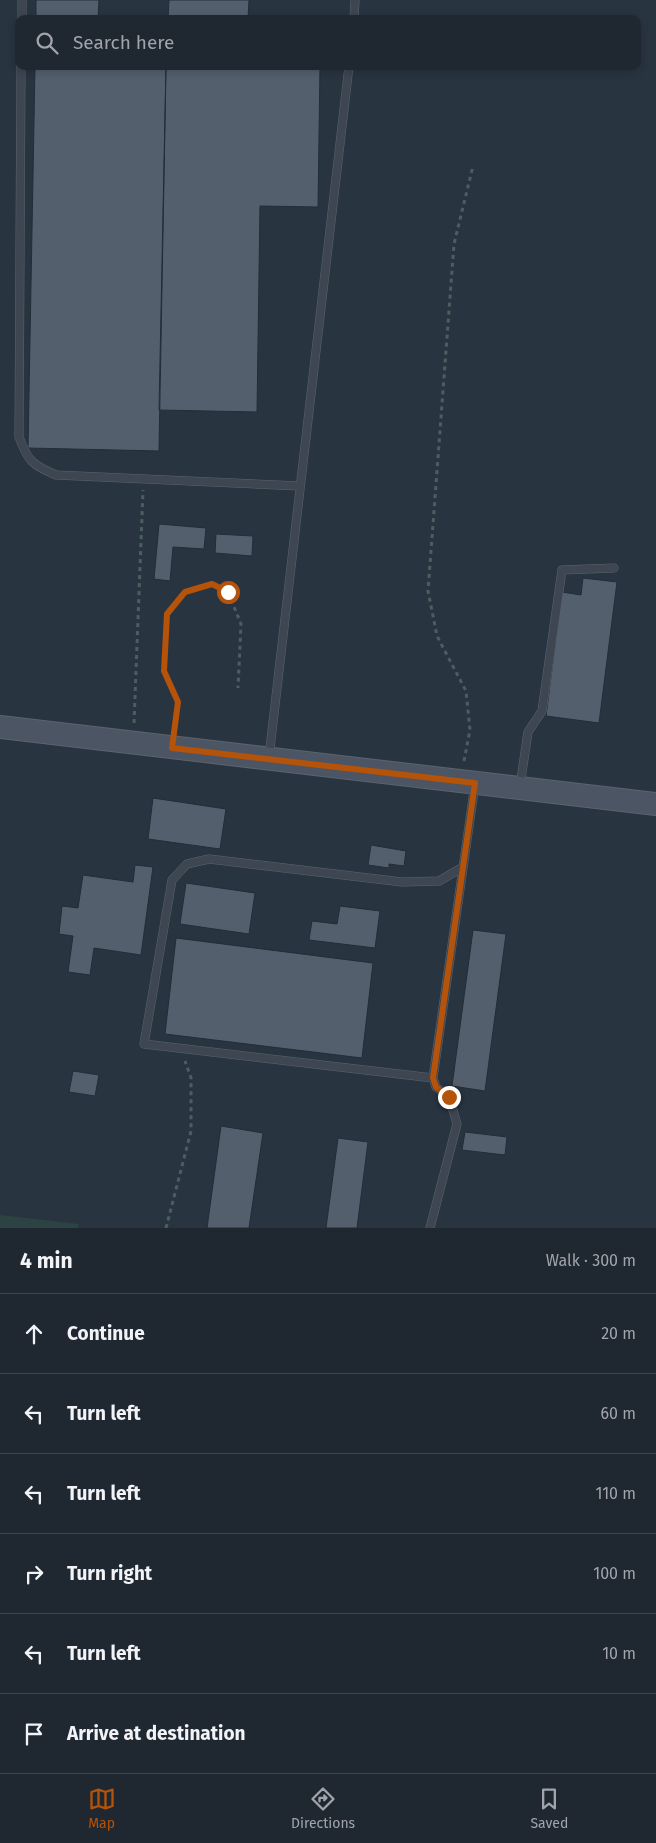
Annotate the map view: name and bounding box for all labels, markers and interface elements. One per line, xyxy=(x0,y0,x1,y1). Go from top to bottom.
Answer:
search box xyxy=(15,15,641,70)
icon: search xyxy=(33,29,61,57)
text: Search here xyxy=(73,31,174,54)
route start xyxy=(217,581,240,604)
route end xyxy=(438,1086,461,1109)
text: 4 min xyxy=(20,1248,73,1274)
text: Walk · 300 m xyxy=(546,1251,636,1270)
icon: ahead xyxy=(20,1320,48,1348)
text: Continue xyxy=(67,1322,145,1345)
text: 20 m xyxy=(601,1324,636,1343)
icon: left xyxy=(20,1400,48,1428)
text: Turn left xyxy=(67,1402,141,1425)
text: 60 m xyxy=(601,1404,636,1423)
icon: left xyxy=(20,1480,48,1508)
text: Turn left xyxy=(67,1482,141,1505)
text: 110 m xyxy=(595,1484,636,1503)
icon: right xyxy=(20,1560,48,1588)
text: Turn right xyxy=(67,1562,152,1585)
text: 100 m xyxy=(593,1564,636,1583)
icon: left xyxy=(20,1640,48,1668)
text: Turn left xyxy=(67,1642,141,1665)
text: 10 m xyxy=(602,1644,636,1663)
icon: arrive xyxy=(20,1720,48,1748)
text: Arrive at destination xyxy=(67,1722,246,1745)
tab: Map xyxy=(88,1785,116,1832)
tab: Directions xyxy=(291,1785,355,1832)
tab: Saved xyxy=(530,1785,568,1832)

